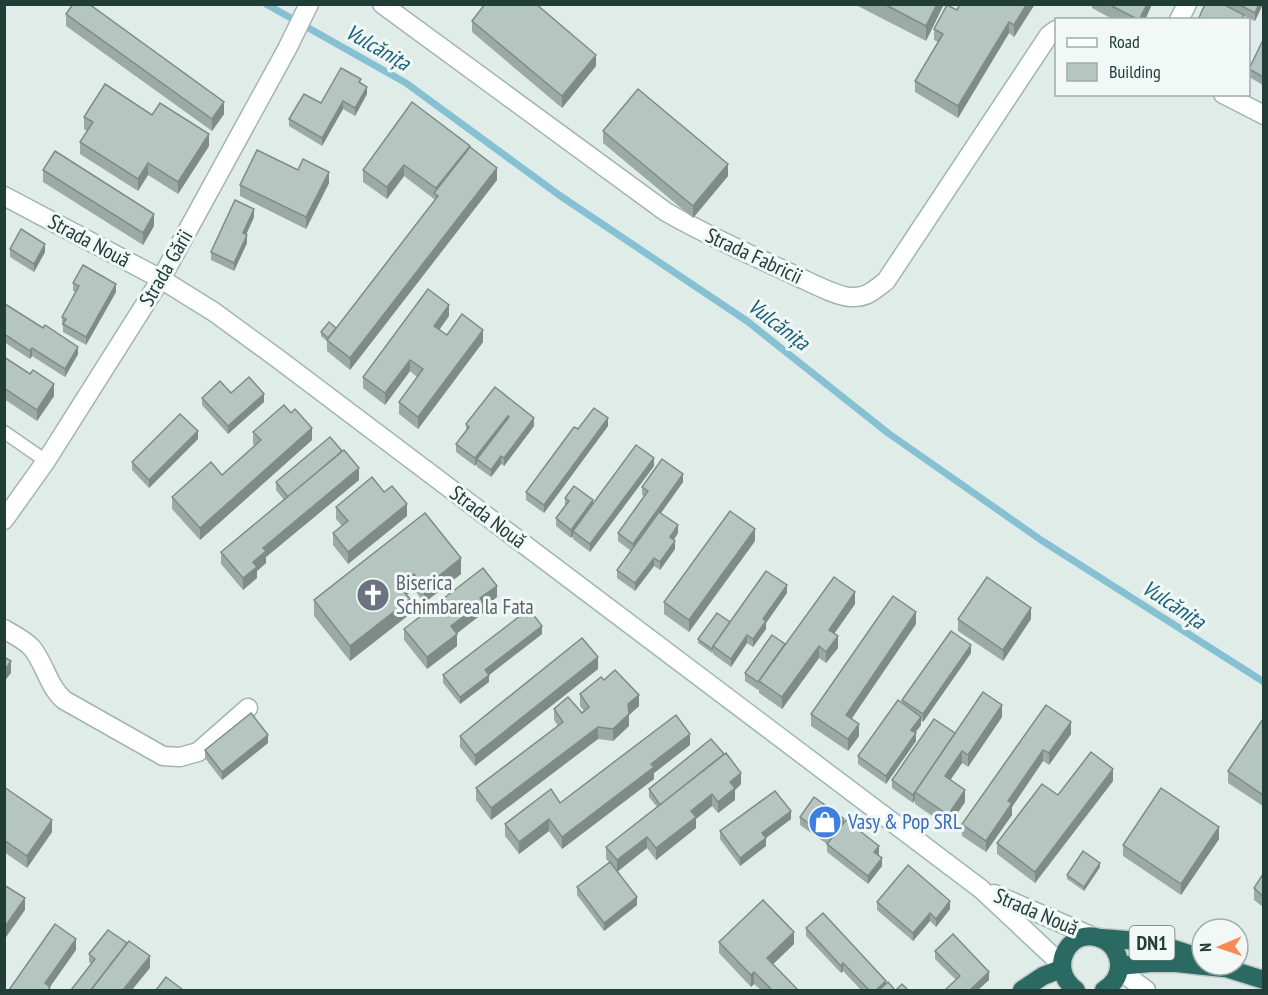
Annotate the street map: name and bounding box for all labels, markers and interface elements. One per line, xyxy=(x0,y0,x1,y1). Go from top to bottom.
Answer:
water label: Vulcănița xyxy=(341,17,416,77)
legend xyxy=(1055,18,1250,96)
text: Road xyxy=(1109,30,1140,53)
text: Building xyxy=(1109,60,1161,83)
street label: Strada Nouă xyxy=(44,208,135,273)
street label: Strada Fabricii xyxy=(701,221,807,290)
street label: Strada Gării xyxy=(133,224,198,311)
water label: Vulcănița xyxy=(743,292,816,357)
street label: Strada Nouă xyxy=(445,479,532,554)
place label: Biserica Schimbarea la Fata xyxy=(396,569,534,620)
water label: Vulcănița xyxy=(1137,573,1212,635)
church icon: Biserica Schimbarea la Fata xyxy=(355,577,391,613)
shop icon: Vasy & Pop SRL xyxy=(807,804,843,840)
place label: Vasy & Pop SRL xyxy=(847,808,962,835)
street label: Strada Nouă xyxy=(990,882,1082,941)
north arrow xyxy=(1190,917,1250,977)
road number: DN1 xyxy=(1130,926,1174,960)
text: N xyxy=(1195,943,1215,952)

